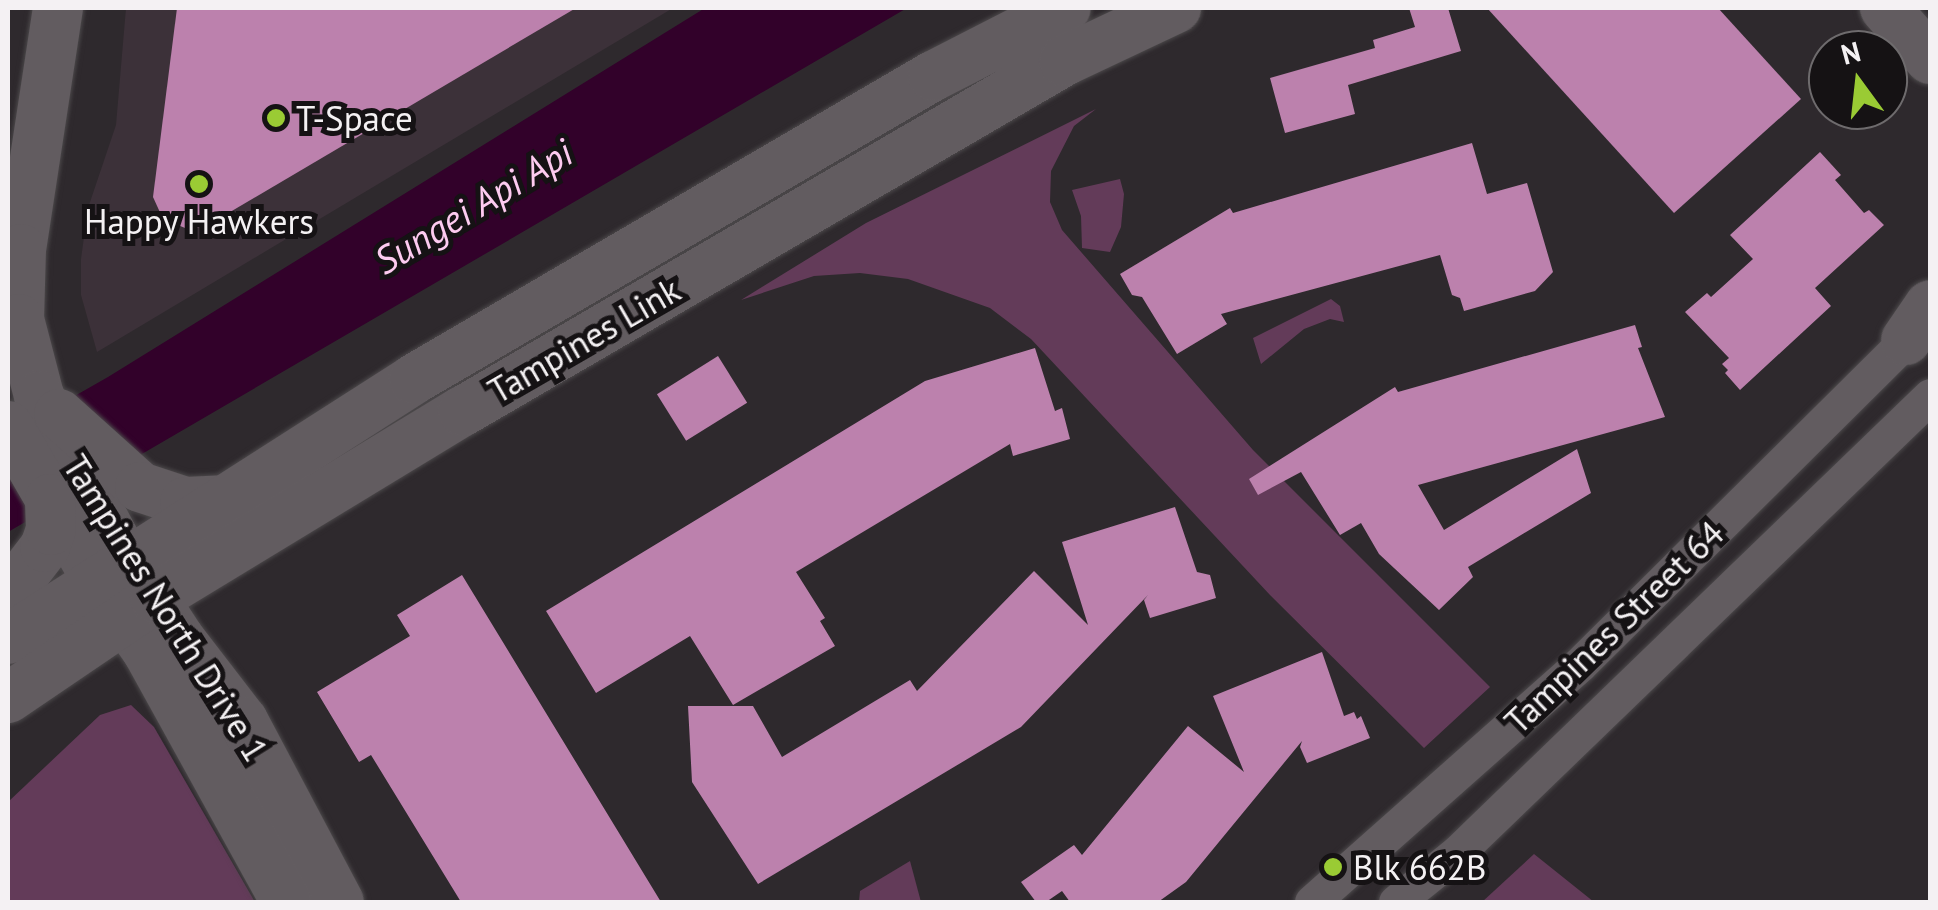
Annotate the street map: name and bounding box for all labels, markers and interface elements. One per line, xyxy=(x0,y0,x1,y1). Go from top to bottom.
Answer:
north arrow xyxy=(1808,30,1908,130)
text: N xyxy=(1837,32,1864,73)
place label: T-Space xyxy=(296,97,413,139)
marker: T-Space xyxy=(265,107,287,129)
water label: Sungei Api Api xyxy=(364,128,582,284)
marker: Happy Hawkers xyxy=(188,173,210,195)
place label: Happy Hawkers xyxy=(83,200,315,242)
street label: Tampines Link xyxy=(481,268,687,412)
street label: Tampines North Drive 1 xyxy=(55,447,277,769)
street label: Tampines Street 64 xyxy=(1496,512,1732,742)
place label: Blk 662B xyxy=(1353,846,1487,888)
marker: Blk 662B xyxy=(1322,856,1344,878)

